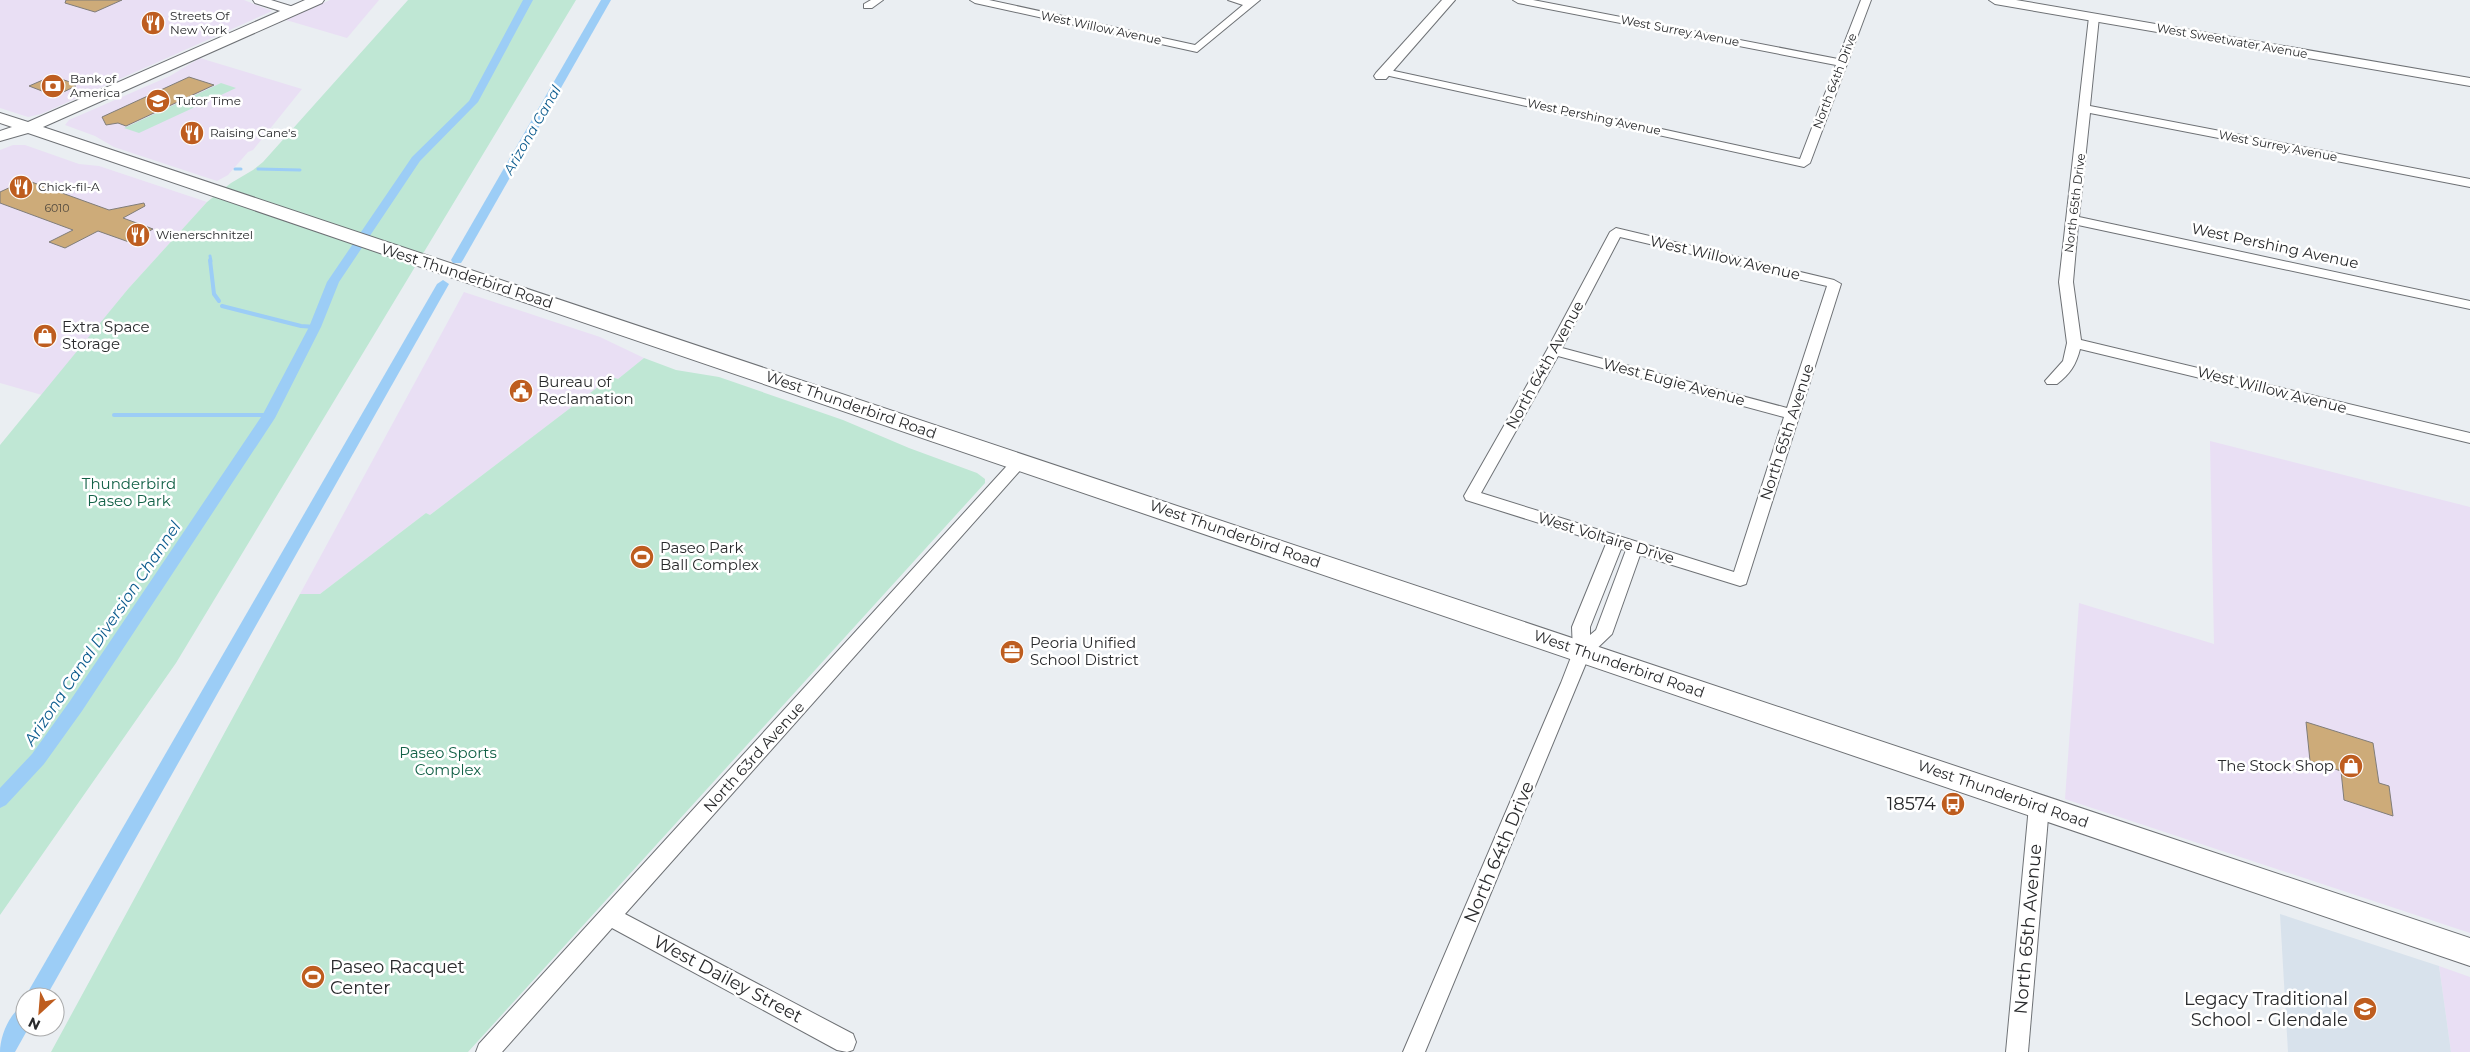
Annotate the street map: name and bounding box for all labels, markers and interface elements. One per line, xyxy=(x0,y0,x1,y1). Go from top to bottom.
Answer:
street label: West Willow Avenue xyxy=(1039,7,1163,48)
place label: Streets Of New York xyxy=(170,8,230,37)
restaurant icon: Streets Of New York xyxy=(140,10,166,36)
street label: West Surrey Avenue xyxy=(1619,12,1741,49)
street label: West Sweetwater Avenue xyxy=(2155,20,2309,61)
street label: North 64th Drive xyxy=(1809,31,1860,131)
place label: Bank of America xyxy=(70,71,120,100)
bank icon: Bank of America xyxy=(40,73,66,99)
water label: Arizona Canal xyxy=(499,82,565,179)
school or university icon: Tutor Time xyxy=(145,88,171,114)
place label: Tutor Time xyxy=(176,93,241,108)
street label: West Pershing Avenue xyxy=(1526,95,1662,138)
restaurant icon: Raising Cane's xyxy=(179,120,205,146)
place label: Raising Cane's xyxy=(210,125,296,140)
street label: West Surrey Avenue xyxy=(2217,127,2339,164)
street label: North 65th Drive xyxy=(2061,152,2088,254)
restaurant icon: Chick-fil-A xyxy=(8,174,34,200)
place label: Chick-fil-A xyxy=(38,179,100,194)
house number: 6010 xyxy=(44,201,70,215)
street label: West Pershing Avenue xyxy=(2190,219,2360,273)
restaurant icon: Wienerschnitzel xyxy=(125,222,151,248)
place label: Wienerschnitzel xyxy=(156,227,253,242)
street label: West Willow Avenue xyxy=(1648,231,1802,284)
street label: West Thunderbird Road xyxy=(379,239,556,312)
street label: North 64th Avenue xyxy=(1501,297,1588,432)
place label: Extra Space Storage xyxy=(62,317,150,353)
shop icon: Extra Space Storage xyxy=(32,323,58,349)
street label: West Eugie Avenue xyxy=(1601,353,1747,410)
street label: North 65th Avenue xyxy=(1755,361,1818,502)
street label: West Willow Avenue xyxy=(2195,362,2349,417)
street label: West Thunderbird Road xyxy=(763,366,939,443)
place label: Bureau of Reclamation xyxy=(538,372,634,408)
public building icon: Bureau of Reclamation xyxy=(508,378,534,404)
park label: Thunderbird Paseo Park xyxy=(82,474,176,510)
street label: West Thunderbird Road xyxy=(1147,495,1323,572)
street label: West Voltaire Drive xyxy=(1535,508,1677,567)
water label: Arizona Canal Diversion Channel xyxy=(20,517,185,750)
place label: Paseo Park Ball Complex xyxy=(660,538,759,574)
sports icon: Paseo Park Ball Complex xyxy=(629,544,655,570)
street label: West Thunderbird Road xyxy=(1531,625,1707,702)
place label: Peoria Unified School District xyxy=(1030,633,1139,669)
office icon: Peoria Unified School District xyxy=(999,639,1025,665)
street label: North 63rd Avenue xyxy=(699,697,808,816)
park label: Paseo Sports Complex xyxy=(399,743,497,779)
shop icon: The Stock Shop xyxy=(2338,753,2364,779)
street label: West Thunderbird Road xyxy=(1915,755,2091,832)
place label: The Stock Shop xyxy=(2218,756,2334,775)
street label: North 64th Drive xyxy=(1459,778,1539,926)
bus stop icon: 18574 xyxy=(1940,791,1966,817)
place label: 18574 xyxy=(1887,793,1936,815)
street label: North 65th Avenue xyxy=(2010,843,2046,1015)
street label: West Dailey Street xyxy=(650,930,806,1028)
place label: Paseo Racquet Center xyxy=(330,956,465,999)
sports icon: Paseo Racquet Center xyxy=(300,964,326,990)
north arrow xyxy=(15,987,65,1037)
place label: Legacy Traditional School - Glendale xyxy=(2184,988,2348,1031)
school or university icon: Legacy Traditional School - Glendale xyxy=(2352,996,2378,1022)
text: N xyxy=(25,1013,43,1034)

